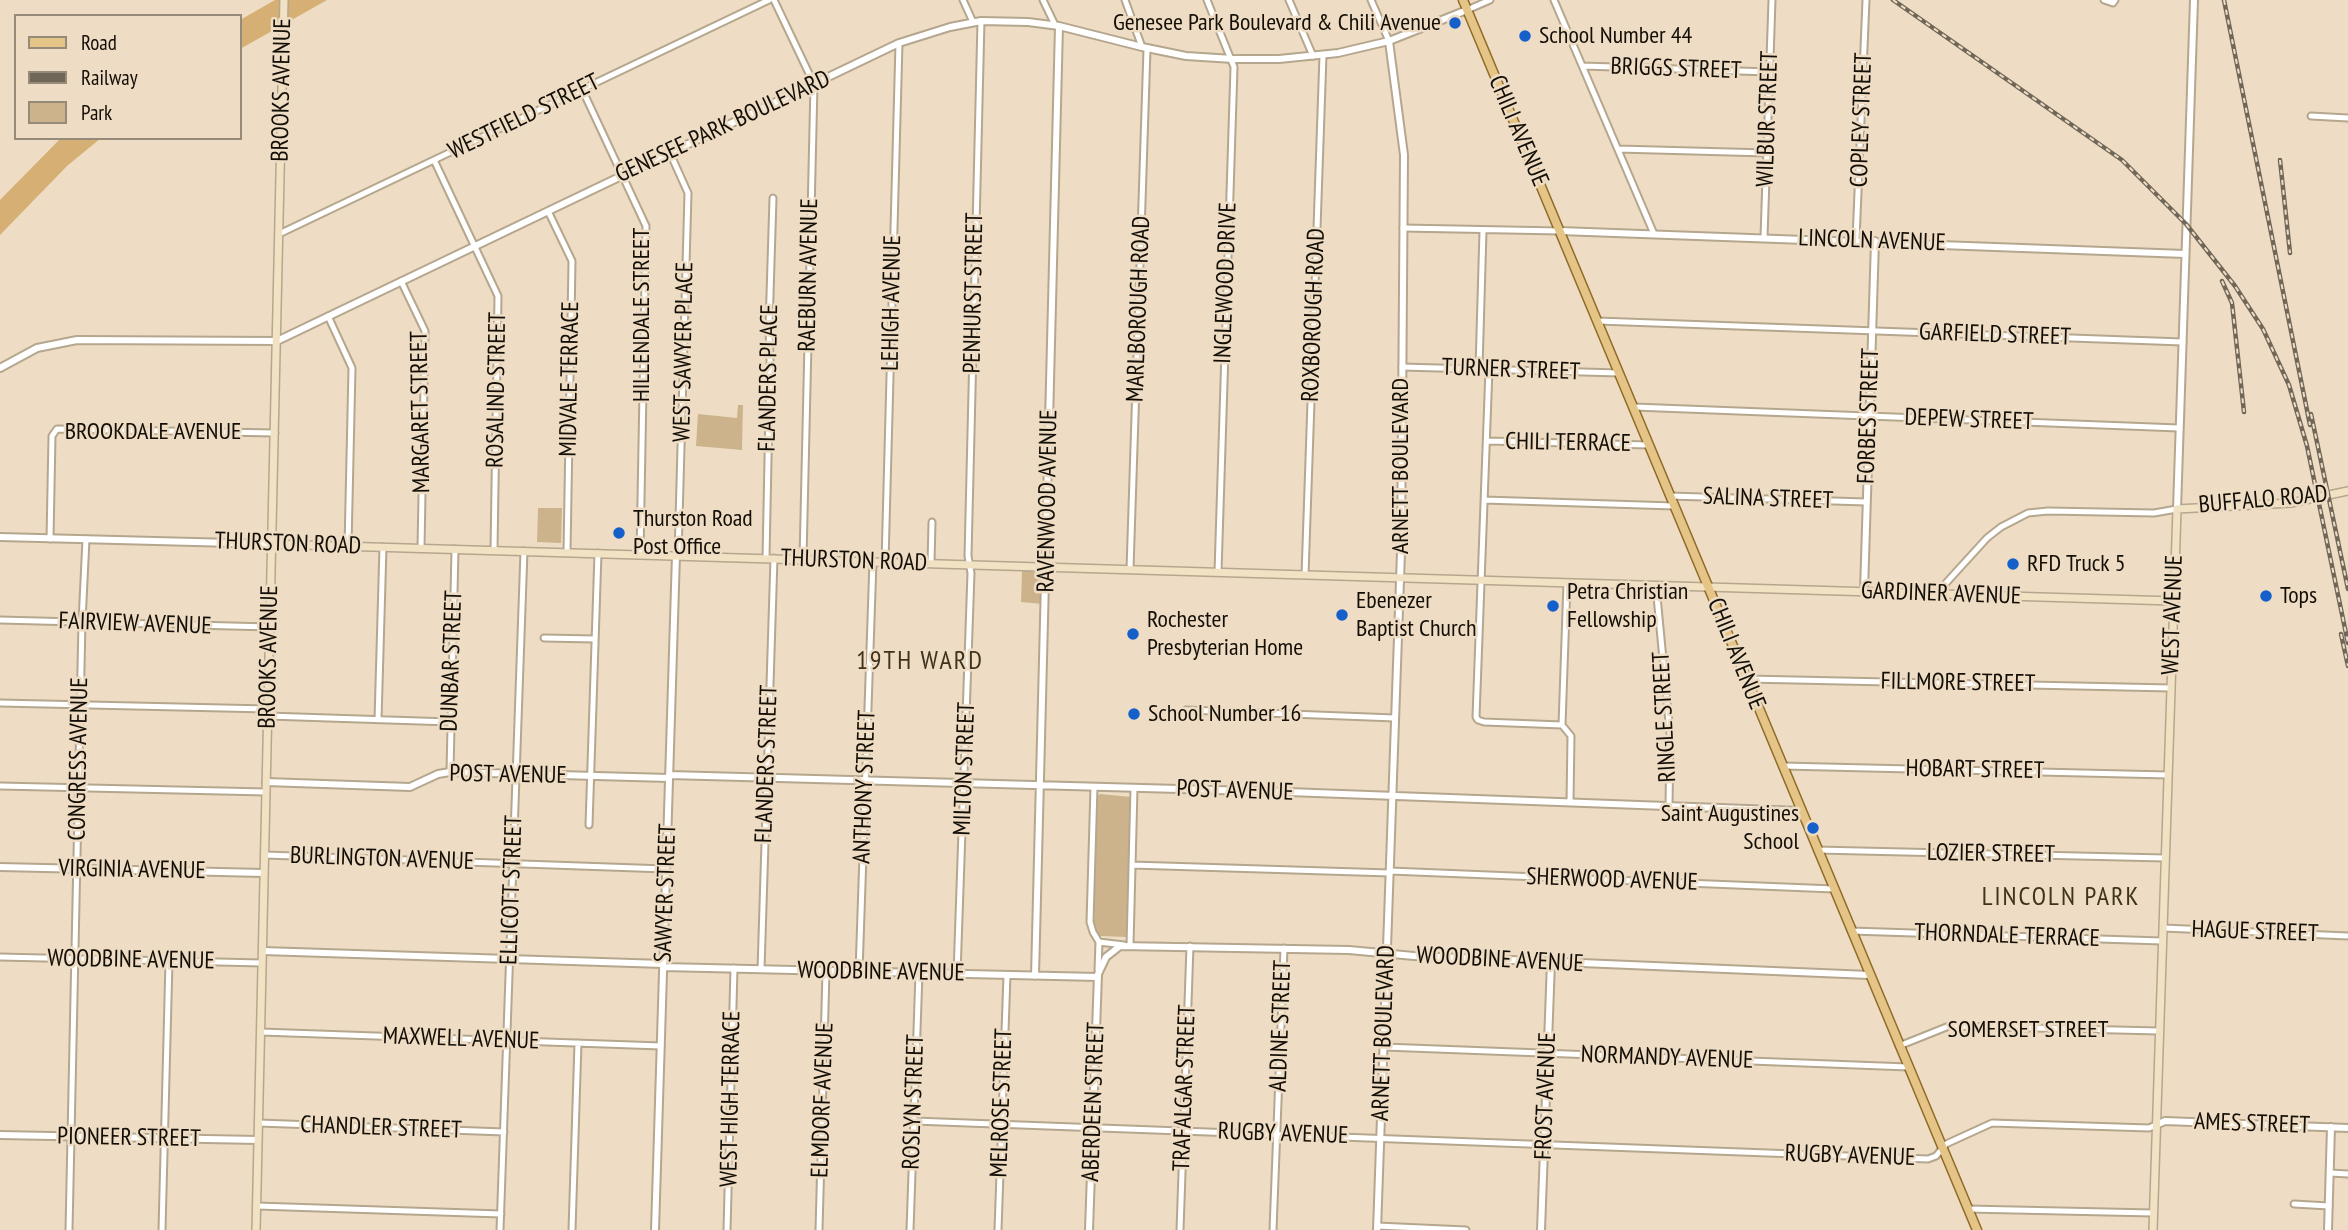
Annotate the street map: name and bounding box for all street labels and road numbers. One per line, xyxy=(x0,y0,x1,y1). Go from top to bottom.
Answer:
street label: BROOKS AVENUE xyxy=(266,18,298,162)
street label: WILBUR STREET xyxy=(1751,51,1785,187)
street label: BRIGGS STREET xyxy=(1610,52,1742,86)
street label: COPLEY STREET xyxy=(1845,52,1879,188)
street label: GENESEE PARK BOULEVARD xyxy=(611,65,835,189)
street label: WESTFIELD STREET xyxy=(444,68,604,166)
street label: CHILI AVENUE xyxy=(1482,71,1554,191)
street label: RAEBURN AVENUE xyxy=(793,198,825,352)
street label: INGLEWOOD DRIVE xyxy=(1209,202,1243,364)
street label: PENHURST STREET xyxy=(958,212,990,374)
street label: MARLBOROUGH ROAD xyxy=(1121,215,1157,403)
street label: LINCOLN AVENUE xyxy=(1798,224,1946,258)
street label: HILLENDALE STREET xyxy=(628,228,656,402)
street label: ROXBOROUGH ROAD xyxy=(1297,228,1331,402)
street label: LEHIGH AVENUE xyxy=(876,235,908,371)
street label: WEST SAWYER PLACE xyxy=(668,262,700,442)
street label: MIDVALE TERRACE xyxy=(554,301,586,457)
street label: FLANDERS PLACE xyxy=(753,304,785,452)
street label: ROSALIND STREET xyxy=(481,312,513,468)
street label: GARFIELD STREET xyxy=(1919,318,2071,352)
street label: MARGARET STREET xyxy=(405,331,437,493)
street label: FORBES STREET xyxy=(1852,348,1886,484)
street label: TURNER STREET xyxy=(1441,353,1581,387)
street label: ARNETT BOULEVARD xyxy=(1387,378,1415,554)
street label: DEPEW STREET xyxy=(1904,403,2034,437)
street label: RAVENWOOD AVENUE xyxy=(1032,409,1064,593)
street label: BROOKDALE AVENUE xyxy=(65,418,241,446)
street label: CHILI TERRACE xyxy=(1505,428,1631,458)
street label: BUFFALO ROAD xyxy=(2197,480,2329,520)
street label: SALINA STREET xyxy=(1702,482,1834,516)
street label: THURSTON ROAD xyxy=(214,527,362,561)
street label: THURSTON ROAD xyxy=(780,544,928,578)
street label: WEST AVENUE xyxy=(2157,555,2189,675)
street label: GARDINER AVENUE xyxy=(1860,577,2022,611)
street label: BROOKS AVENUE xyxy=(253,585,285,729)
street label: DUNBAR STREET xyxy=(435,590,469,732)
street label: CHILI AVENUE xyxy=(1701,594,1771,714)
street label: FAIRVIEW AVENUE xyxy=(58,607,212,641)
street label: RINGLE STREET xyxy=(1647,651,1683,783)
street label: FILLMORE STREET xyxy=(1880,667,2036,699)
street label: CONGRESS AVENUE xyxy=(63,677,95,841)
street label: FLANDERS STREET xyxy=(750,685,784,843)
street label: MILTON STREET xyxy=(948,702,982,836)
street label: ANTHONY STREET xyxy=(848,710,882,864)
street label: HOBART STREET xyxy=(1905,754,2045,786)
street label: POST AVENUE xyxy=(449,760,567,790)
street label: POST AVENUE xyxy=(1176,775,1294,807)
street label: ELLICOTT STREET xyxy=(495,815,529,965)
street label: SAWYER STREET xyxy=(649,823,683,963)
street label: LOZIER STREET xyxy=(1927,838,2055,870)
street label: BURLINGTON AVENUE xyxy=(289,841,475,877)
street label: VIRGINIA AVENUE xyxy=(58,854,206,886)
street label: SHERWOOD AVENUE xyxy=(1526,863,1698,897)
street label: HAGUE STREET xyxy=(2191,915,2319,949)
street label: THORNDALE TERRACE xyxy=(1914,918,2100,954)
street label: WOODBINE AVENUE xyxy=(1416,941,1584,979)
street label: WOODBINE AVENUE xyxy=(47,944,215,976)
street label: ARNETT BOULEVARD xyxy=(1367,945,1401,1121)
street label: WOODBINE AVENUE xyxy=(797,956,965,988)
street label: ALDINE STREET xyxy=(1264,960,1298,1092)
street label: TRAFALGAR STREET xyxy=(1168,1004,1202,1172)
street label: WEST HIGH TERRACE xyxy=(715,1011,747,1187)
street label: SOMERSET STREET xyxy=(1948,1016,2108,1044)
street label: MAXWELL AVENUE xyxy=(382,1022,540,1056)
street label: ELMDORF AVENUE xyxy=(806,1022,840,1178)
street label: ABERDEEN STREET xyxy=(1077,1022,1111,1182)
street label: MELROSE STREET xyxy=(985,1028,1019,1178)
street label: FROST AVENUE xyxy=(1529,1032,1563,1160)
street label: ROSLYN STREET xyxy=(897,1034,931,1170)
street label: NORMANDY AVENUE xyxy=(1580,1041,1754,1075)
street label: AMES STREET xyxy=(2193,1108,2311,1140)
street label: CHANDLER STREET xyxy=(300,1111,462,1145)
street label: RUGBY AVENUE xyxy=(1217,1117,1349,1151)
street label: PIONEER STREET xyxy=(57,1122,201,1154)
street label: RUGBY AVENUE xyxy=(1784,1139,1916,1173)

